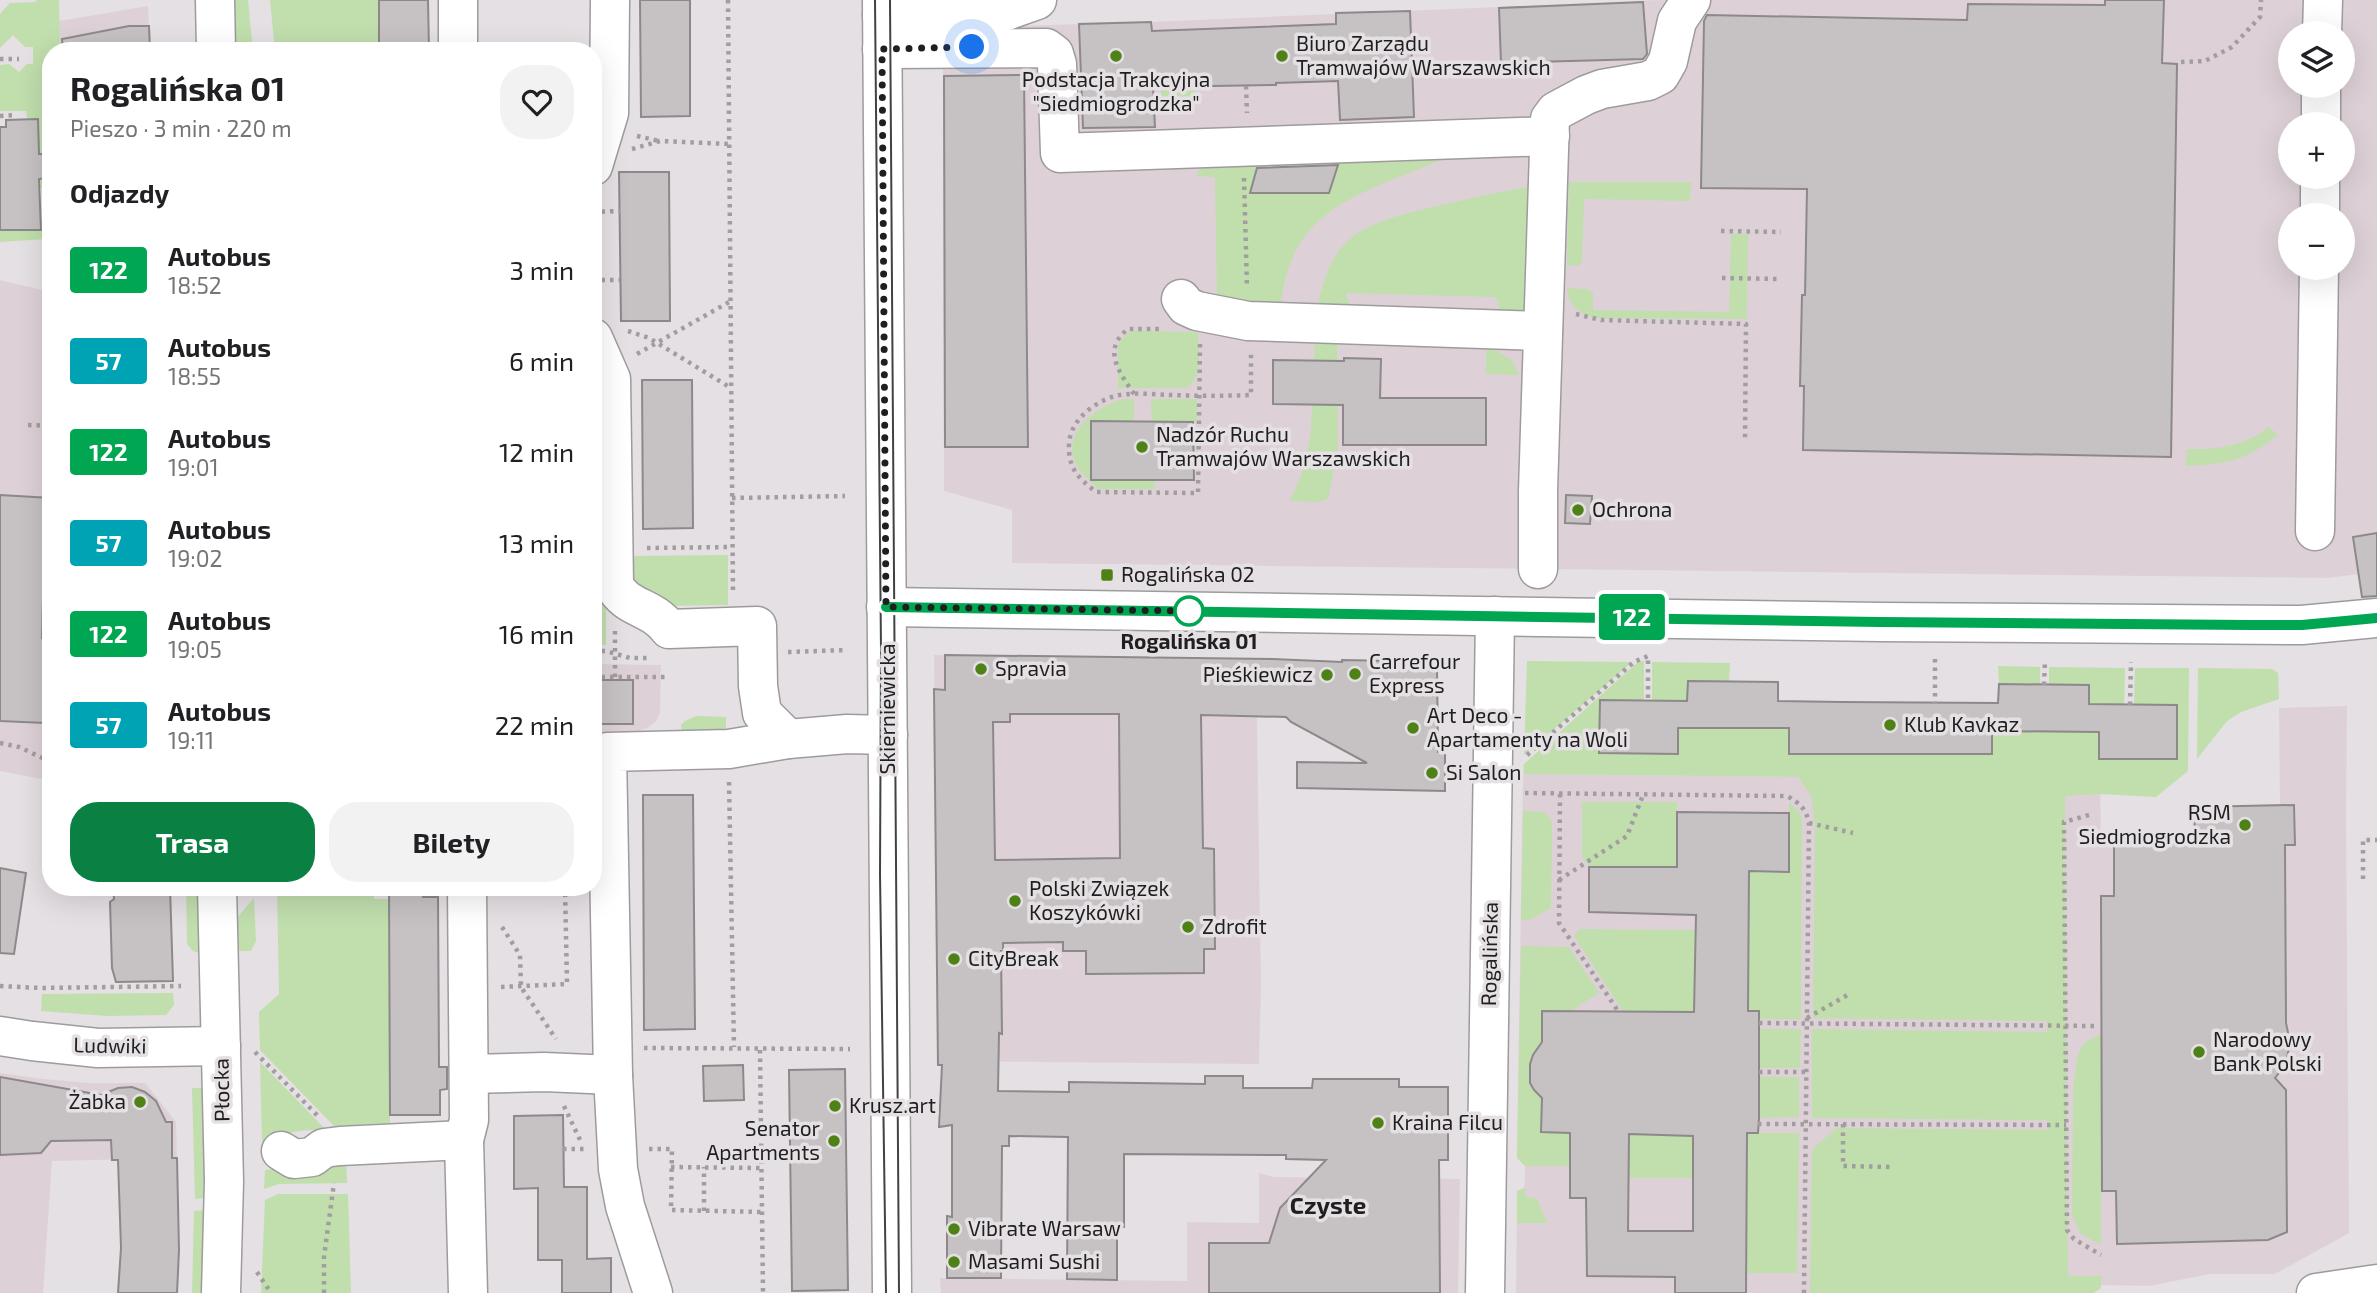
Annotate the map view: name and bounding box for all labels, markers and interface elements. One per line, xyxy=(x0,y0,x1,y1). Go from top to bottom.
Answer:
map controls xyxy=(2278,21,2355,280)
button: layers xyxy=(2278,21,2355,98)
your location xyxy=(954,29,989,64)
place label: Biuro Zarządu Tramwajów Warszawskich xyxy=(1296,30,1551,80)
marker: Podstacja Trakcyjna "Siedmiogrodzka" xyxy=(1108,48,1124,64)
marker: Biuro Zarządu Tramwajów Warszawskich xyxy=(1274,48,1290,64)
button: heart xyxy=(500,65,574,139)
place label: Podstacja Trakcyjna "Siedmiogrodzka" xyxy=(1022,66,1210,115)
text: Rogalińska 01 xyxy=(70,68,285,108)
button: + xyxy=(2278,112,2355,189)
text: Pieszo · 3 min · 220 m xyxy=(70,114,292,142)
text: Odjazdy xyxy=(70,177,169,208)
button: − xyxy=(2278,203,2355,280)
text: Autobus xyxy=(168,240,271,271)
text: 3 min xyxy=(509,254,574,285)
text: 122 xyxy=(89,255,128,284)
text: 18:52 xyxy=(168,271,222,299)
text: Autobus xyxy=(168,331,271,362)
text: 6 min xyxy=(509,345,574,376)
text: 57 xyxy=(96,346,121,375)
text: 18:55 xyxy=(168,362,221,390)
place label: Nadzór Ruchu Tramwajów Warszawskich xyxy=(1156,421,1411,471)
text: Autobus xyxy=(168,422,271,453)
text: 12 min xyxy=(499,436,574,467)
text: 122 xyxy=(89,437,128,466)
marker: Nadzór Ruchu Tramwajów Warszawskich xyxy=(1134,439,1150,455)
text: 19:01 xyxy=(168,453,219,481)
place label: Ochrona xyxy=(1592,496,1672,521)
marker: Ochrona xyxy=(1570,502,1586,518)
text: Autobus xyxy=(168,513,271,544)
text: 13 min xyxy=(499,527,574,558)
text: 57 xyxy=(96,528,121,557)
text: 19:02 xyxy=(168,544,223,572)
place label: Rogalińska 02 xyxy=(1121,561,1255,586)
marker: Rogalińska 02 xyxy=(1099,567,1115,583)
line badge: 122 xyxy=(1592,594,1672,640)
marker: Rogalińska 01 xyxy=(1174,596,1204,626)
text: 122 xyxy=(1613,602,1651,631)
text: Autobus xyxy=(168,604,271,635)
text: 16 min xyxy=(499,618,574,649)
text: 122 xyxy=(89,619,128,648)
place label: Rogalińska 01 xyxy=(1121,628,1257,653)
text: 19:05 xyxy=(168,635,222,663)
street label: Skierniewicka xyxy=(874,643,899,775)
place label: Carrefour Express xyxy=(1369,648,1461,697)
place label: Spravia xyxy=(995,655,1067,680)
marker: Spravia xyxy=(973,661,989,677)
place label: Pieśkiewicz xyxy=(1203,661,1313,686)
marker: Carrefour Express xyxy=(1347,666,1363,682)
marker: Pieśkiewicz xyxy=(1319,667,1335,683)
text: Autobus xyxy=(168,695,271,726)
place label: Art Deco - Apartamenty na Woli xyxy=(1427,702,1628,751)
text: 22 min xyxy=(495,709,574,740)
text: 57 xyxy=(96,710,121,739)
place label: Klub Kavkaz xyxy=(1904,711,2019,736)
marker: Klub Kavkaz xyxy=(1882,717,1898,733)
marker: Art Deco - Apartamenty na Woli xyxy=(1405,720,1421,736)
text: 19:11 xyxy=(168,726,214,754)
place label: Si Salon xyxy=(1446,759,1521,784)
marker: Si Salon xyxy=(1424,765,1440,781)
place label: RSM Siedmiogrodzka xyxy=(2078,799,2231,848)
button: Trasa xyxy=(70,802,315,882)
button: Bilety xyxy=(329,802,574,882)
marker: RSM Siedmiogrodzka xyxy=(2237,817,2253,833)
place label: Polski Związek Koszykówki xyxy=(1029,875,1169,924)
marker: Polski Związek Koszykówki xyxy=(1007,893,1023,909)
street label: Rogalińska xyxy=(1475,902,1502,1006)
place label: Zdrofit xyxy=(1202,913,1267,938)
marker: Zdrofit xyxy=(1180,919,1196,935)
place label: CityBreak xyxy=(968,945,1059,970)
marker: CityBreak xyxy=(946,951,962,967)
place label: Narodowy Bank Polski xyxy=(2213,1026,2322,1075)
street label: Ludwiki xyxy=(73,1031,147,1058)
marker: Narodowy Bank Polski xyxy=(2191,1044,2207,1060)
street label: Płocka xyxy=(207,1058,234,1122)
place label: Żabka xyxy=(68,1088,126,1113)
place label: Krusz.art xyxy=(849,1092,936,1117)
marker: Żabka xyxy=(132,1094,148,1110)
marker: Krusz.art xyxy=(827,1098,843,1114)
place label: Kraina Filcu xyxy=(1392,1109,1503,1134)
place label: Senator Apartments xyxy=(706,1115,821,1164)
marker: Kraina Filcu xyxy=(1370,1115,1386,1131)
marker: Senator Apartments xyxy=(826,1133,842,1149)
district label: Czyste xyxy=(1290,1190,1366,1219)
place label: Vibrate Warsaw xyxy=(968,1215,1121,1240)
marker: Vibrate Warsaw xyxy=(946,1221,962,1237)
place label: Masami Sushi xyxy=(968,1248,1100,1273)
marker: Masami Sushi xyxy=(946,1254,962,1270)

